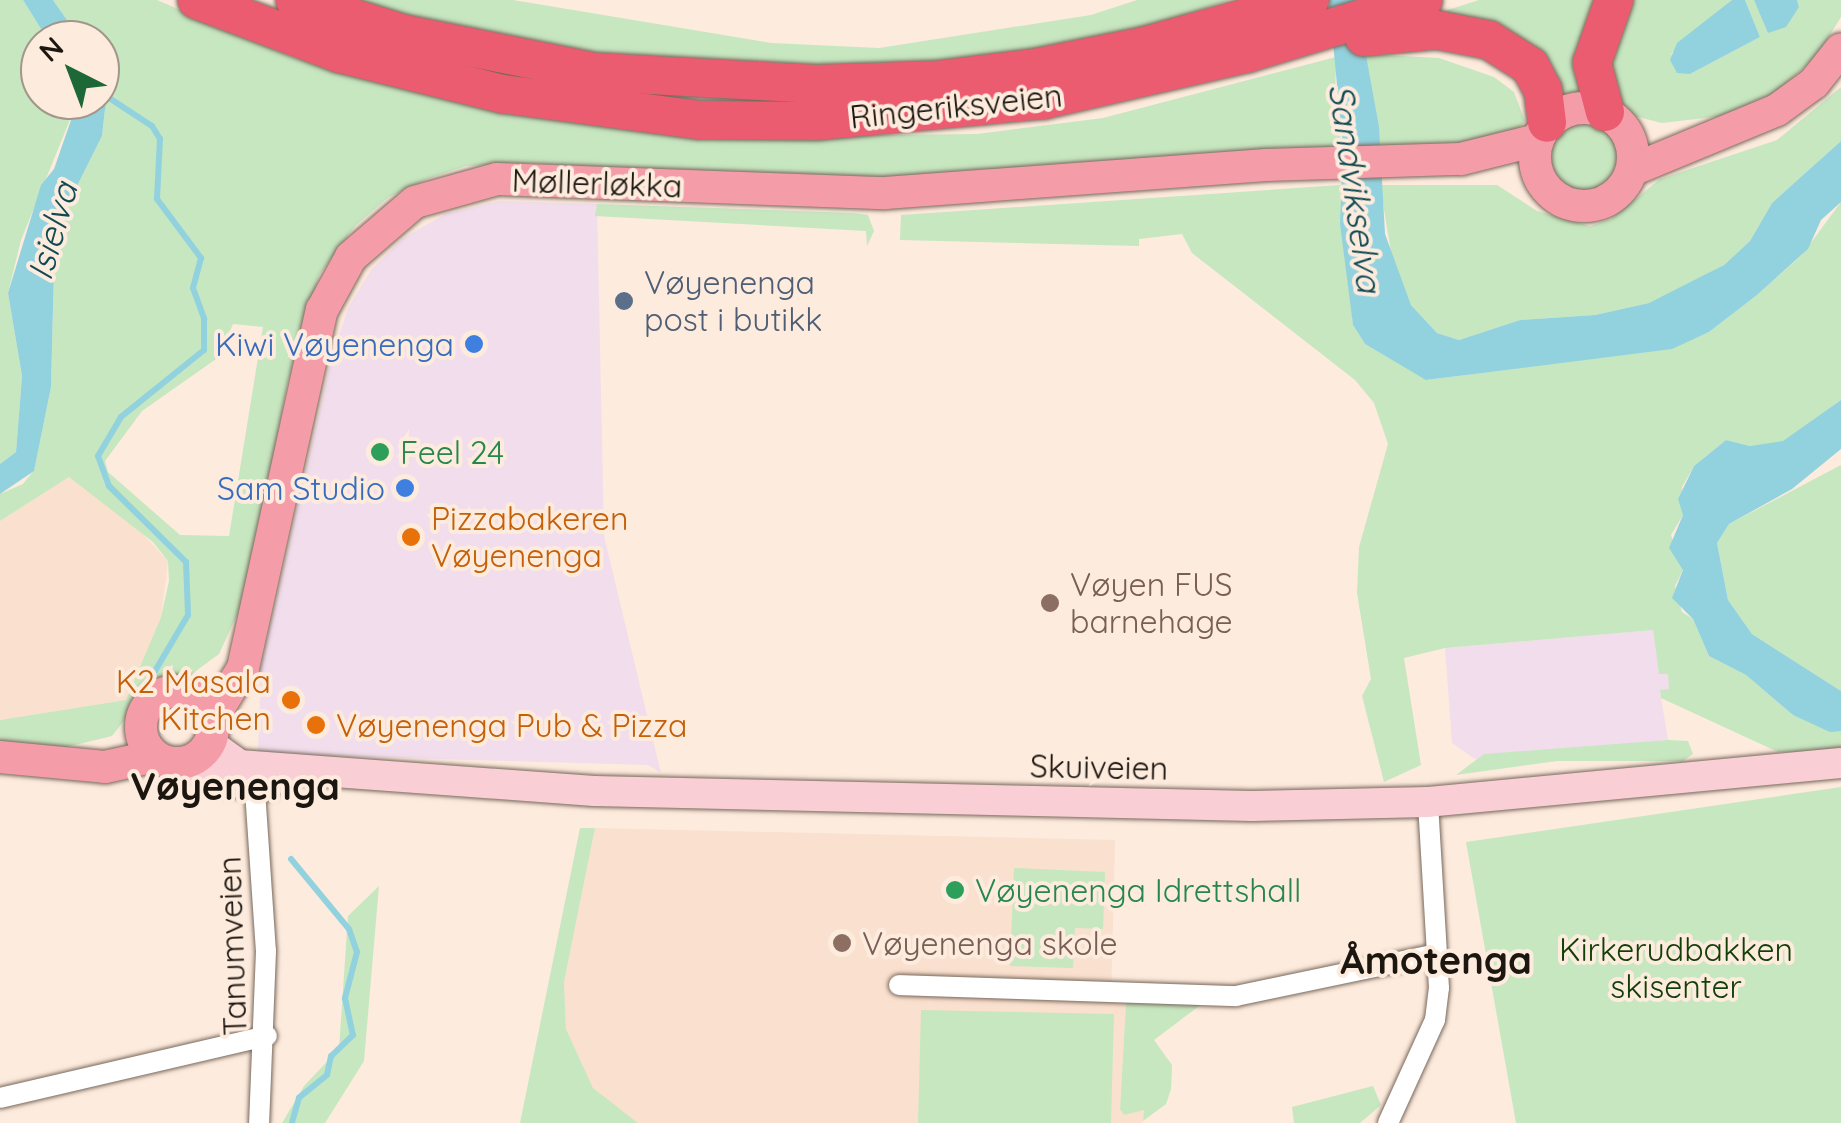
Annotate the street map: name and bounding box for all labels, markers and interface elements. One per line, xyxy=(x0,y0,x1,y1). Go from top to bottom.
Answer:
north arrow xyxy=(20,20,120,120)
text: N xyxy=(32,29,70,69)
street label: Ringeriksveien xyxy=(848,76,1064,136)
water label: Sandvikselva xyxy=(1321,81,1391,295)
street label: Møllerløkka xyxy=(511,161,683,205)
water label: Isielva xyxy=(18,178,86,284)
place label: Vøyenenga post i butikk xyxy=(644,264,822,339)
marker: Vøyenenga post i butikk xyxy=(613,290,635,312)
place label: Kiwi Vøyenenga xyxy=(215,325,454,363)
marker: Kiwi Vøyenenga xyxy=(463,333,485,355)
place label: Feel 24 xyxy=(400,433,504,471)
marker: Feel 24 xyxy=(369,441,391,463)
place label: Sam Studio xyxy=(217,469,385,507)
marker: Sam Studio xyxy=(394,477,416,499)
place label: Pizzabakeren Vøyenenga xyxy=(431,500,628,575)
marker: Pizzabakeren Vøyenenga xyxy=(400,526,422,548)
place label: Vøyen FUS barnehage xyxy=(1070,566,1233,641)
marker: Vøyen FUS barnehage xyxy=(1039,592,1061,614)
place label: K2 Masala Kitchen xyxy=(116,663,271,738)
marker: K2 Masala Kitchen xyxy=(280,689,302,711)
place label: Vøyenenga Pub & Pizza xyxy=(336,706,687,744)
marker: Vøyenenga Pub & Pizza xyxy=(305,714,327,736)
street label: Skuiveien xyxy=(1030,747,1168,787)
district label: Vøyenenga xyxy=(130,764,340,810)
street label: Tanumveien xyxy=(210,856,254,1036)
place label: Vøyenenga Idrettshall xyxy=(975,871,1301,909)
marker: Vøyenenga Idrettshall xyxy=(944,879,966,901)
place label: Vøyenenga skole xyxy=(862,924,1118,962)
park label: Kirkerudbakken skisenter xyxy=(1559,931,1793,1006)
marker: Vøyenenga skole xyxy=(831,932,853,954)
district label: Åmotenga xyxy=(1340,938,1532,984)

